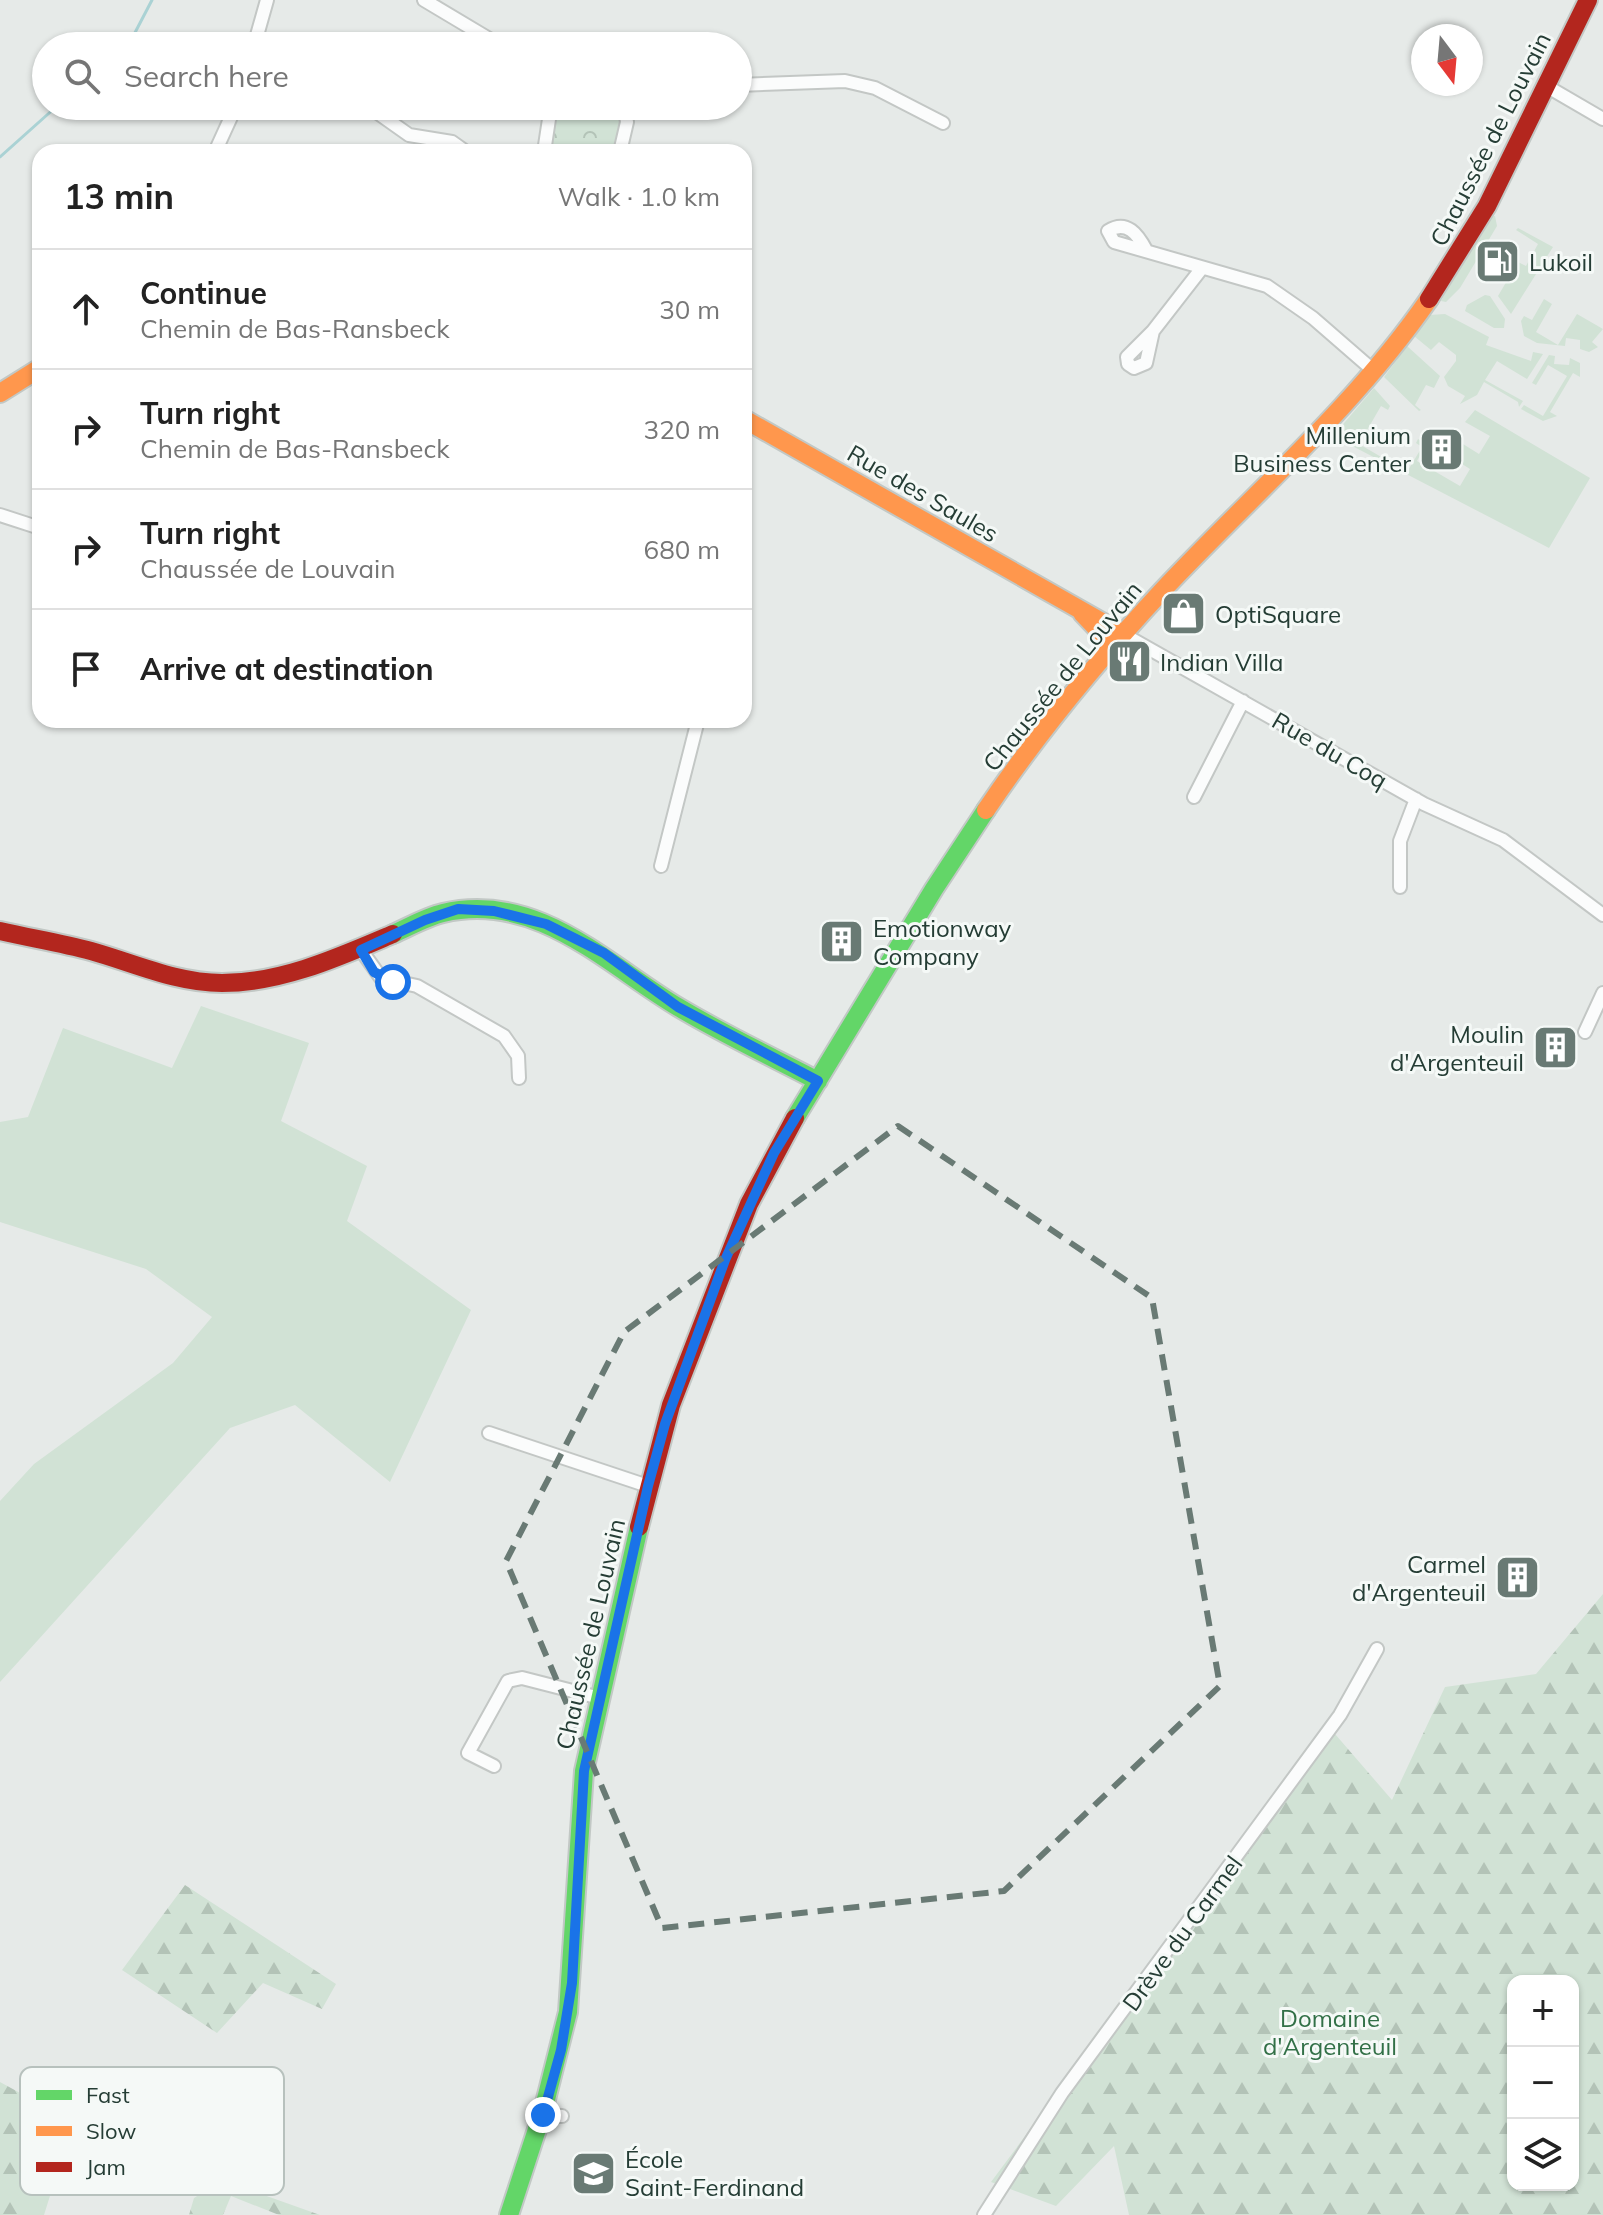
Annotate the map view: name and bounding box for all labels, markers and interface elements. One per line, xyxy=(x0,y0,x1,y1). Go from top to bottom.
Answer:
north arrow xyxy=(1411,24,1483,96)
street label: Chaussée de Louvain xyxy=(1423,27,1557,251)
search box xyxy=(32,32,752,120)
icon: search xyxy=(60,54,104,98)
text: Search here xyxy=(124,57,289,95)
text: 13 min xyxy=(64,175,174,218)
text: Walk · 1.0 km xyxy=(558,180,720,213)
fuel station icon: Lukoil xyxy=(1474,238,1522,286)
place label: Lukoil xyxy=(1529,247,1593,277)
text: Continue xyxy=(140,274,267,312)
icon: ahead xyxy=(64,287,108,331)
text: 30 m xyxy=(659,293,720,326)
text: Chemin de Bas-Ransbeck xyxy=(140,312,450,345)
text: Turn right xyxy=(140,394,280,432)
icon: right xyxy=(64,407,108,451)
text: 320 m xyxy=(644,413,720,446)
place label: Millenium Business Center xyxy=(1233,420,1411,478)
building icon: Millenium Business Center xyxy=(1418,425,1466,473)
text: Chemin de Bas-Ransbeck xyxy=(140,432,450,465)
street label: Rue des Saules xyxy=(842,438,1004,548)
text: Turn right xyxy=(140,514,280,552)
icon: right xyxy=(64,527,108,571)
text: 680 m xyxy=(644,533,720,566)
text: Chaussée de Louvain xyxy=(140,552,395,585)
street label: Chaussée de Louvain xyxy=(976,575,1148,777)
shop icon: OptiSquare xyxy=(1160,590,1208,638)
place label: OptiSquare xyxy=(1215,599,1341,629)
restaurant icon: Indian Villa xyxy=(1105,638,1153,686)
icon: arrive xyxy=(64,647,108,691)
place label: Indian Villa xyxy=(1160,647,1283,677)
text: Arrive at destination xyxy=(140,650,434,688)
street label: Rue du Coq xyxy=(1267,705,1393,795)
place label: Emotionway Company xyxy=(873,913,1011,971)
building icon: Emotionway Company xyxy=(818,918,866,966)
route start xyxy=(375,964,411,1000)
place label: Moulin d'Argenteuil xyxy=(1390,1019,1524,1077)
building icon: Moulin d'Argenteuil xyxy=(1531,1024,1579,1072)
street label: Chaussée de Louvain xyxy=(549,1516,631,1752)
place label: Carmel d'Argenteuil xyxy=(1352,1549,1486,1607)
building icon: Carmel d'Argenteuil xyxy=(1493,1554,1541,1602)
street label: Drève du Carmel xyxy=(1116,1849,1248,2017)
map controls xyxy=(1507,1975,1579,2191)
button: + xyxy=(1507,1975,1579,2047)
park label: Domaine d'Argenteuil xyxy=(1263,2003,1397,2061)
button: − xyxy=(1507,2047,1579,2119)
legend xyxy=(20,2067,284,2195)
text: Fast xyxy=(86,2081,130,2109)
route end xyxy=(525,2097,561,2133)
text: Slow xyxy=(86,2117,136,2145)
button: layers xyxy=(1507,2119,1579,2191)
place label: École Saint-Ferdinand xyxy=(625,2144,804,2202)
school or university icon: École Saint-Ferdinand xyxy=(570,2149,618,2197)
text: Jam xyxy=(86,2153,126,2181)

